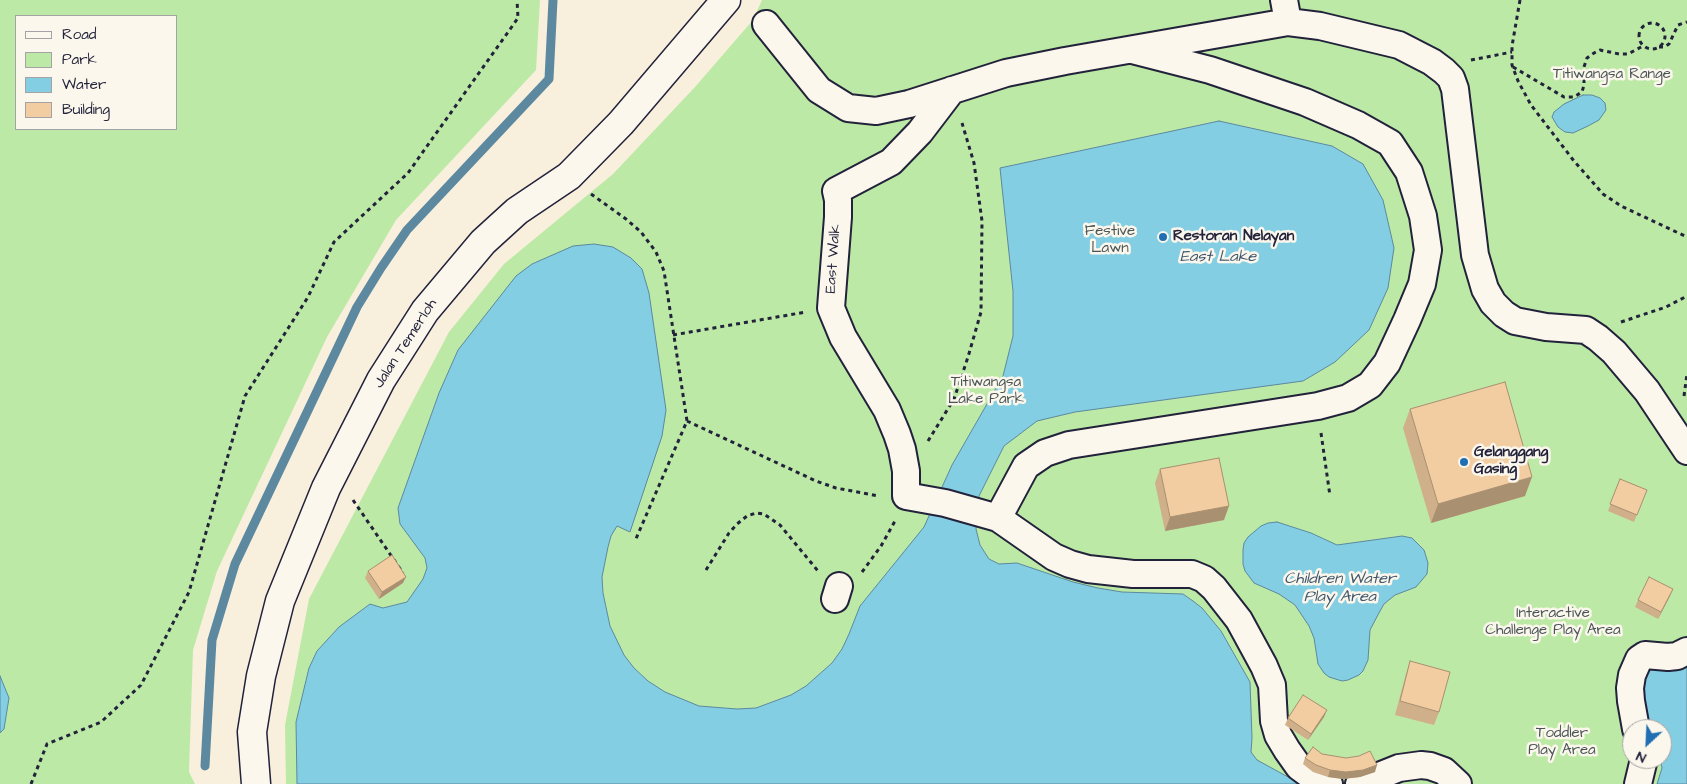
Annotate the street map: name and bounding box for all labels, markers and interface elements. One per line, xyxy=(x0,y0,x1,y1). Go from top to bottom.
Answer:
legend xyxy=(15,15,178,130)
text: Road xyxy=(62,24,96,45)
text: Park xyxy=(62,49,97,70)
park label: Titiwangsa Range xyxy=(1553,66,1671,84)
text: Water xyxy=(62,74,106,95)
text: Building xyxy=(62,99,110,120)
park label: Festive Lawn xyxy=(1085,223,1135,258)
street label: East Walk xyxy=(823,224,845,294)
place label: Restoran Nelayan xyxy=(1173,228,1294,246)
marker: Restoran Nelayan xyxy=(1157,231,1169,243)
water label: East Lake xyxy=(1180,248,1256,268)
street label: Jalan Temerloh xyxy=(370,296,442,392)
park label: Titiwangsa Lake Park xyxy=(948,374,1024,409)
place label: Gelanggang Gasing xyxy=(1474,444,1548,479)
marker: Gelanggang Gasing xyxy=(1458,456,1470,468)
water label: Children Water Play Area xyxy=(1284,570,1396,608)
park label: Interactive Challenge Play Area xyxy=(1485,605,1621,640)
north arrow xyxy=(1622,719,1672,769)
park label: Toddler Play Area xyxy=(1528,725,1596,760)
text: N xyxy=(1633,746,1649,768)

